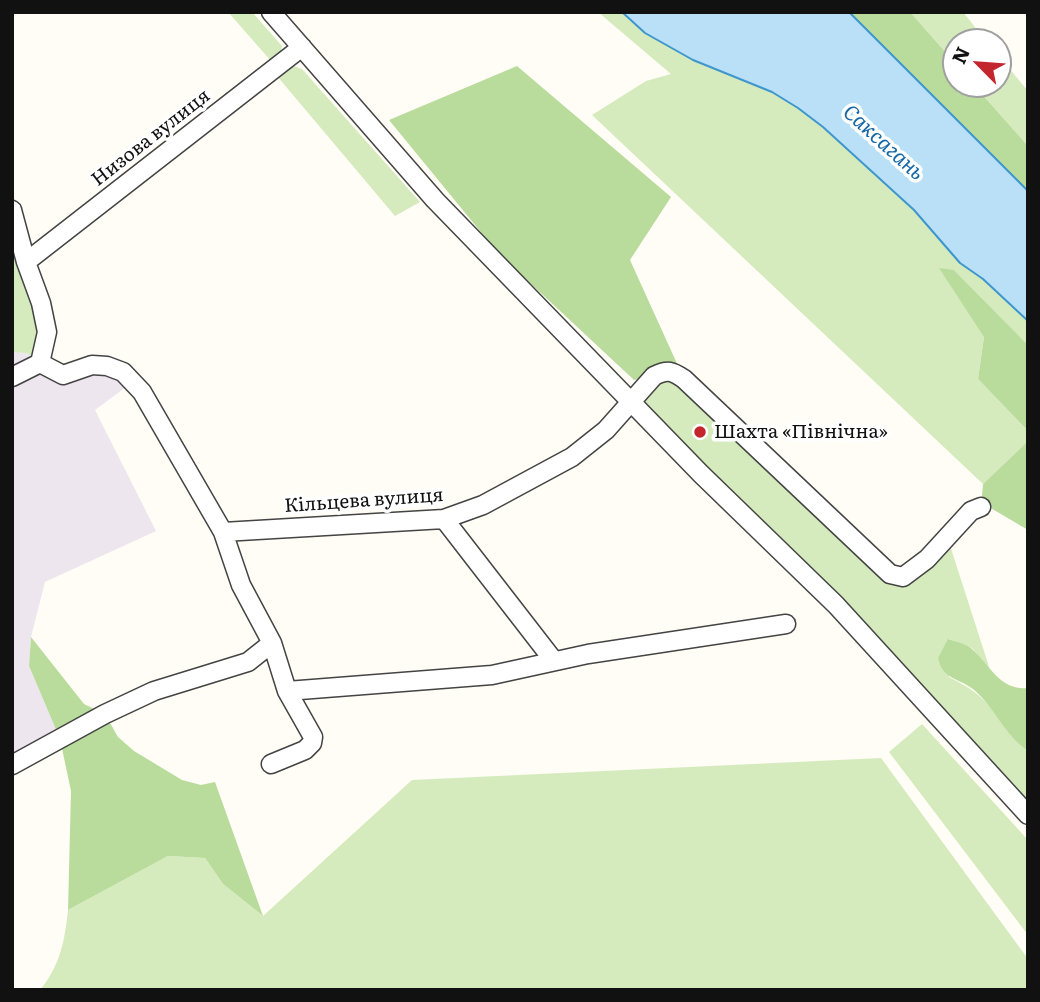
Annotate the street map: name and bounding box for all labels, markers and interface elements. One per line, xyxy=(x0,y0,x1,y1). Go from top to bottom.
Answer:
north arrow xyxy=(942,28,1012,98)
text: N xyxy=(944,42,976,68)
street label: Низова вулиця xyxy=(87,85,215,191)
water label: Саксагань xyxy=(837,100,929,186)
place label: Шахта «Північна» xyxy=(714,421,888,443)
marker: Шахта «Північна» xyxy=(692,424,708,440)
street label: Кільцева вулиця xyxy=(284,484,444,518)

